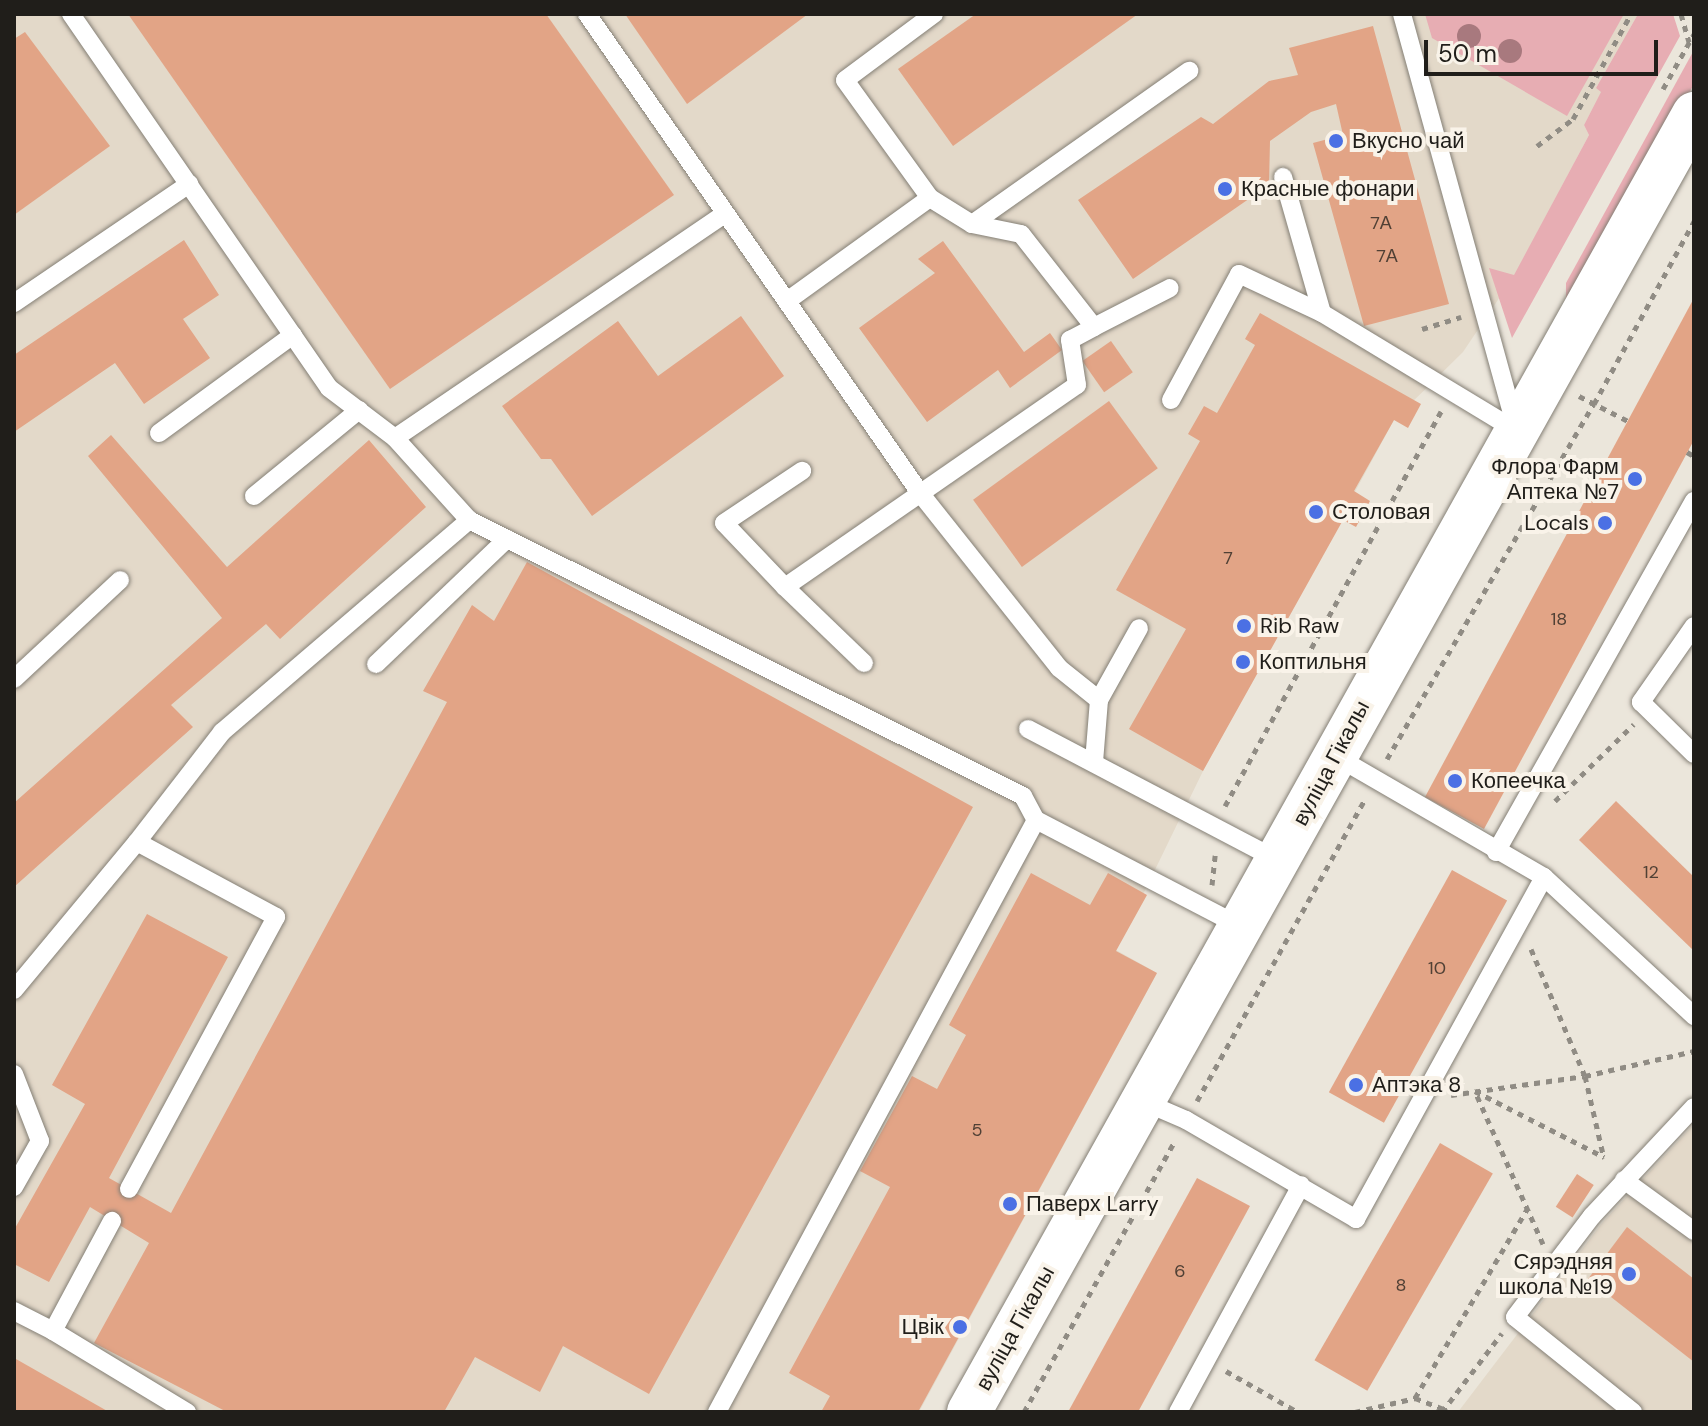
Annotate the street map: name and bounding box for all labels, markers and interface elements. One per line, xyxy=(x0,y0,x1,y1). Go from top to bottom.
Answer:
scale bar xyxy=(1428,24,1662,74)
text: 50 m xyxy=(1438,38,1497,69)
place label: Вкусно чай xyxy=(1352,128,1465,154)
marker: Вкусно чай xyxy=(1327,132,1345,150)
place label: Красные фонари xyxy=(1241,176,1415,202)
marker: Красные фонари xyxy=(1216,180,1234,198)
house number: 7А xyxy=(1370,212,1392,234)
house number: 7А xyxy=(1376,245,1398,267)
place label: Флора Фарм Аптека №7 xyxy=(1491,453,1619,504)
marker: Флора Фарм Аптека №7 xyxy=(1626,470,1644,488)
place label: Столовая xyxy=(1332,499,1430,525)
marker: Столовая xyxy=(1307,503,1325,521)
place label: Locals xyxy=(1524,510,1589,536)
marker: Locals xyxy=(1596,514,1614,532)
house number: 7 xyxy=(1223,547,1233,569)
house number: 18 xyxy=(1551,608,1567,630)
place label: Rib Raw xyxy=(1260,613,1339,639)
marker: Rib Raw xyxy=(1235,617,1253,635)
place label: Коптильня xyxy=(1259,649,1367,675)
marker: Коптильня xyxy=(1234,653,1252,671)
street label: вуліца Гікалы xyxy=(1287,696,1375,830)
place label: Копеечка xyxy=(1471,768,1566,794)
marker: Копеечка xyxy=(1446,772,1464,790)
house number: 12 xyxy=(1643,861,1659,883)
house number: 10 xyxy=(1428,957,1446,979)
place label: Аптэка 8 xyxy=(1372,1072,1461,1098)
marker: Аптэка 8 xyxy=(1347,1076,1365,1094)
house number: 5 xyxy=(972,1119,982,1141)
place label: Паверх Larry xyxy=(1026,1191,1159,1217)
marker: Паверх Larry xyxy=(1001,1195,1019,1213)
place label: Сярэдняя школа №19 xyxy=(1499,1248,1613,1300)
house number: 6 xyxy=(1174,1260,1186,1282)
street label: вуліца Гікалы xyxy=(970,1261,1060,1395)
marker: Сярэдняя школа №19 xyxy=(1620,1265,1638,1283)
house number: 8 xyxy=(1396,1274,1406,1296)
place label: Цвік xyxy=(902,1314,944,1340)
marker: Цвік xyxy=(951,1318,969,1336)

